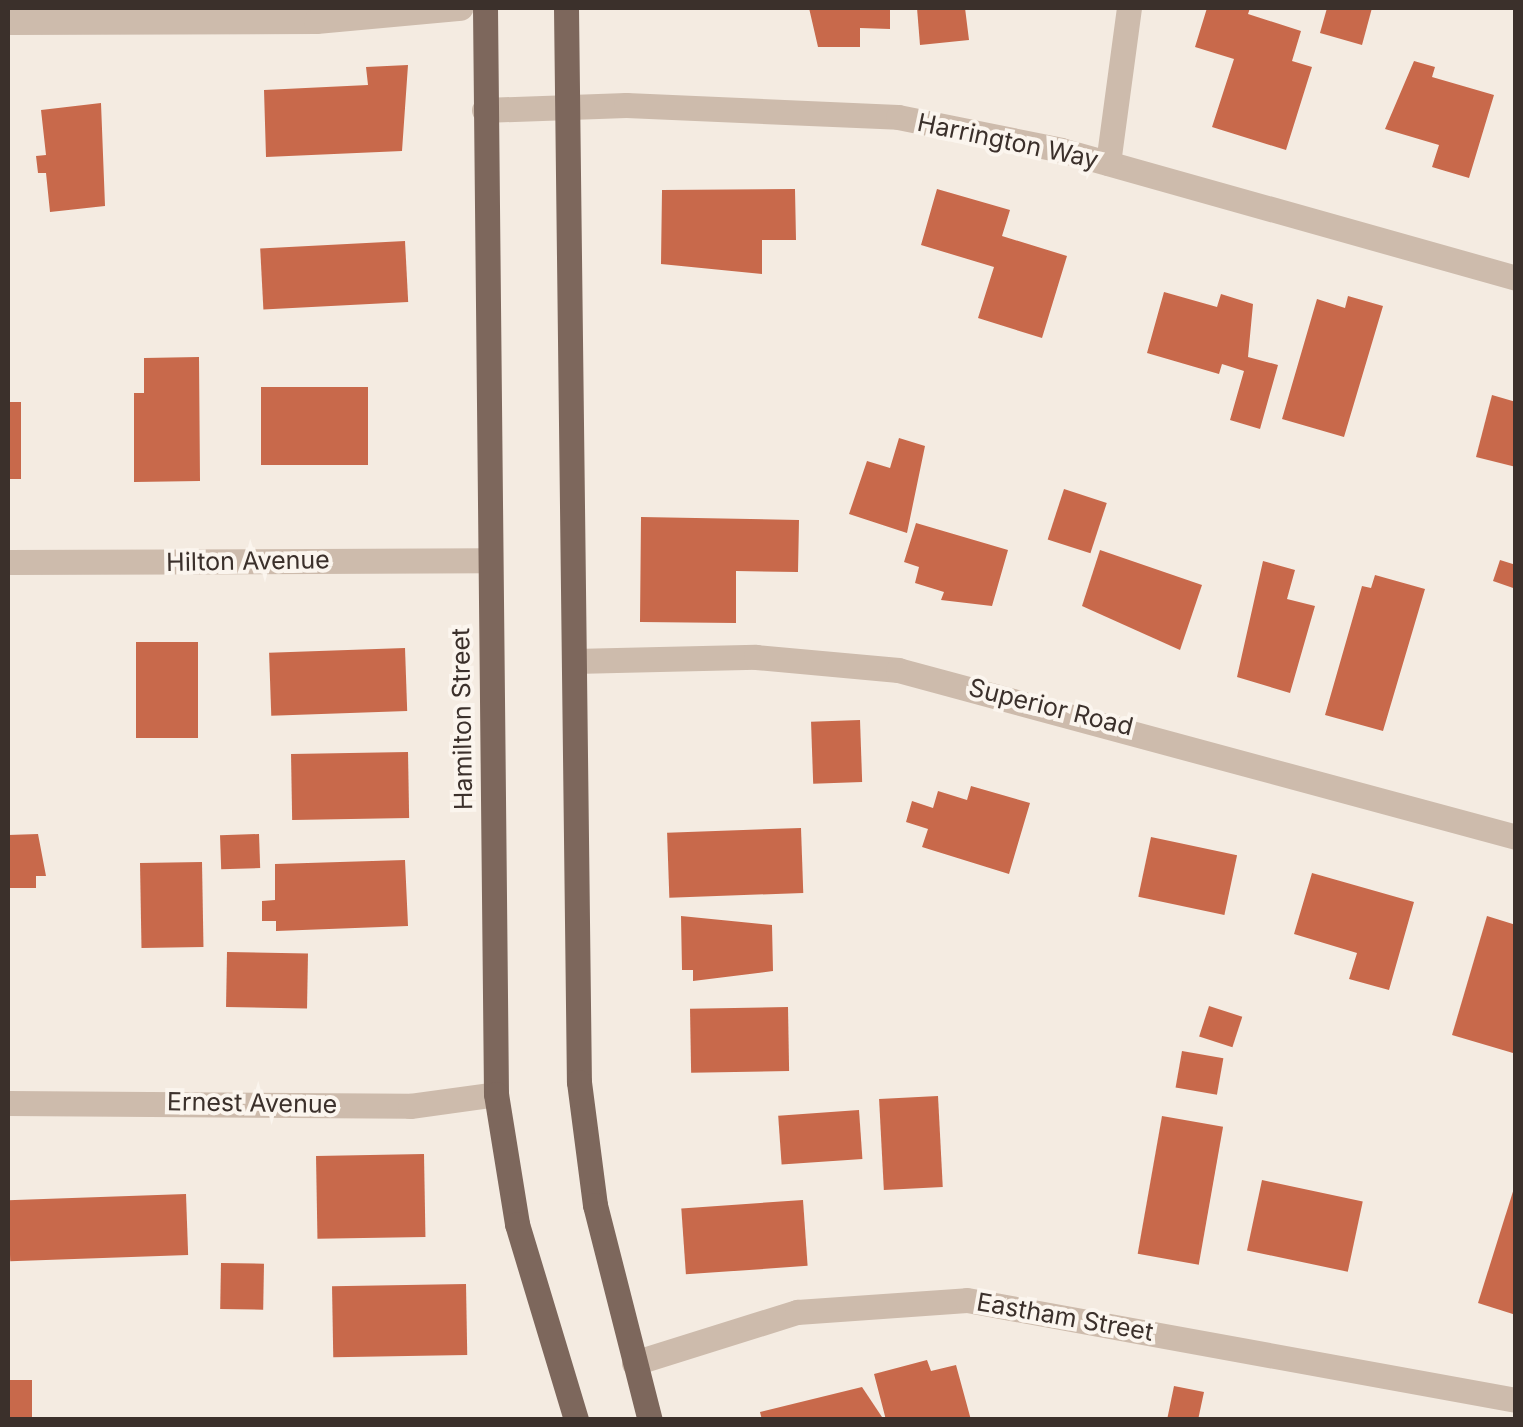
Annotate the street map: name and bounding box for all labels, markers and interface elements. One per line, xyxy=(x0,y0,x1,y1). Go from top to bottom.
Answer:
street label: Harrington Way xyxy=(915,107,1101,175)
street label: Hilton Avenue xyxy=(166,545,330,577)
street label: Hamilton Street xyxy=(445,628,479,810)
street label: Superior Road xyxy=(966,672,1136,742)
street label: Ernest Avenue xyxy=(167,1087,337,1119)
street label: Eastham Street xyxy=(974,1287,1156,1347)

